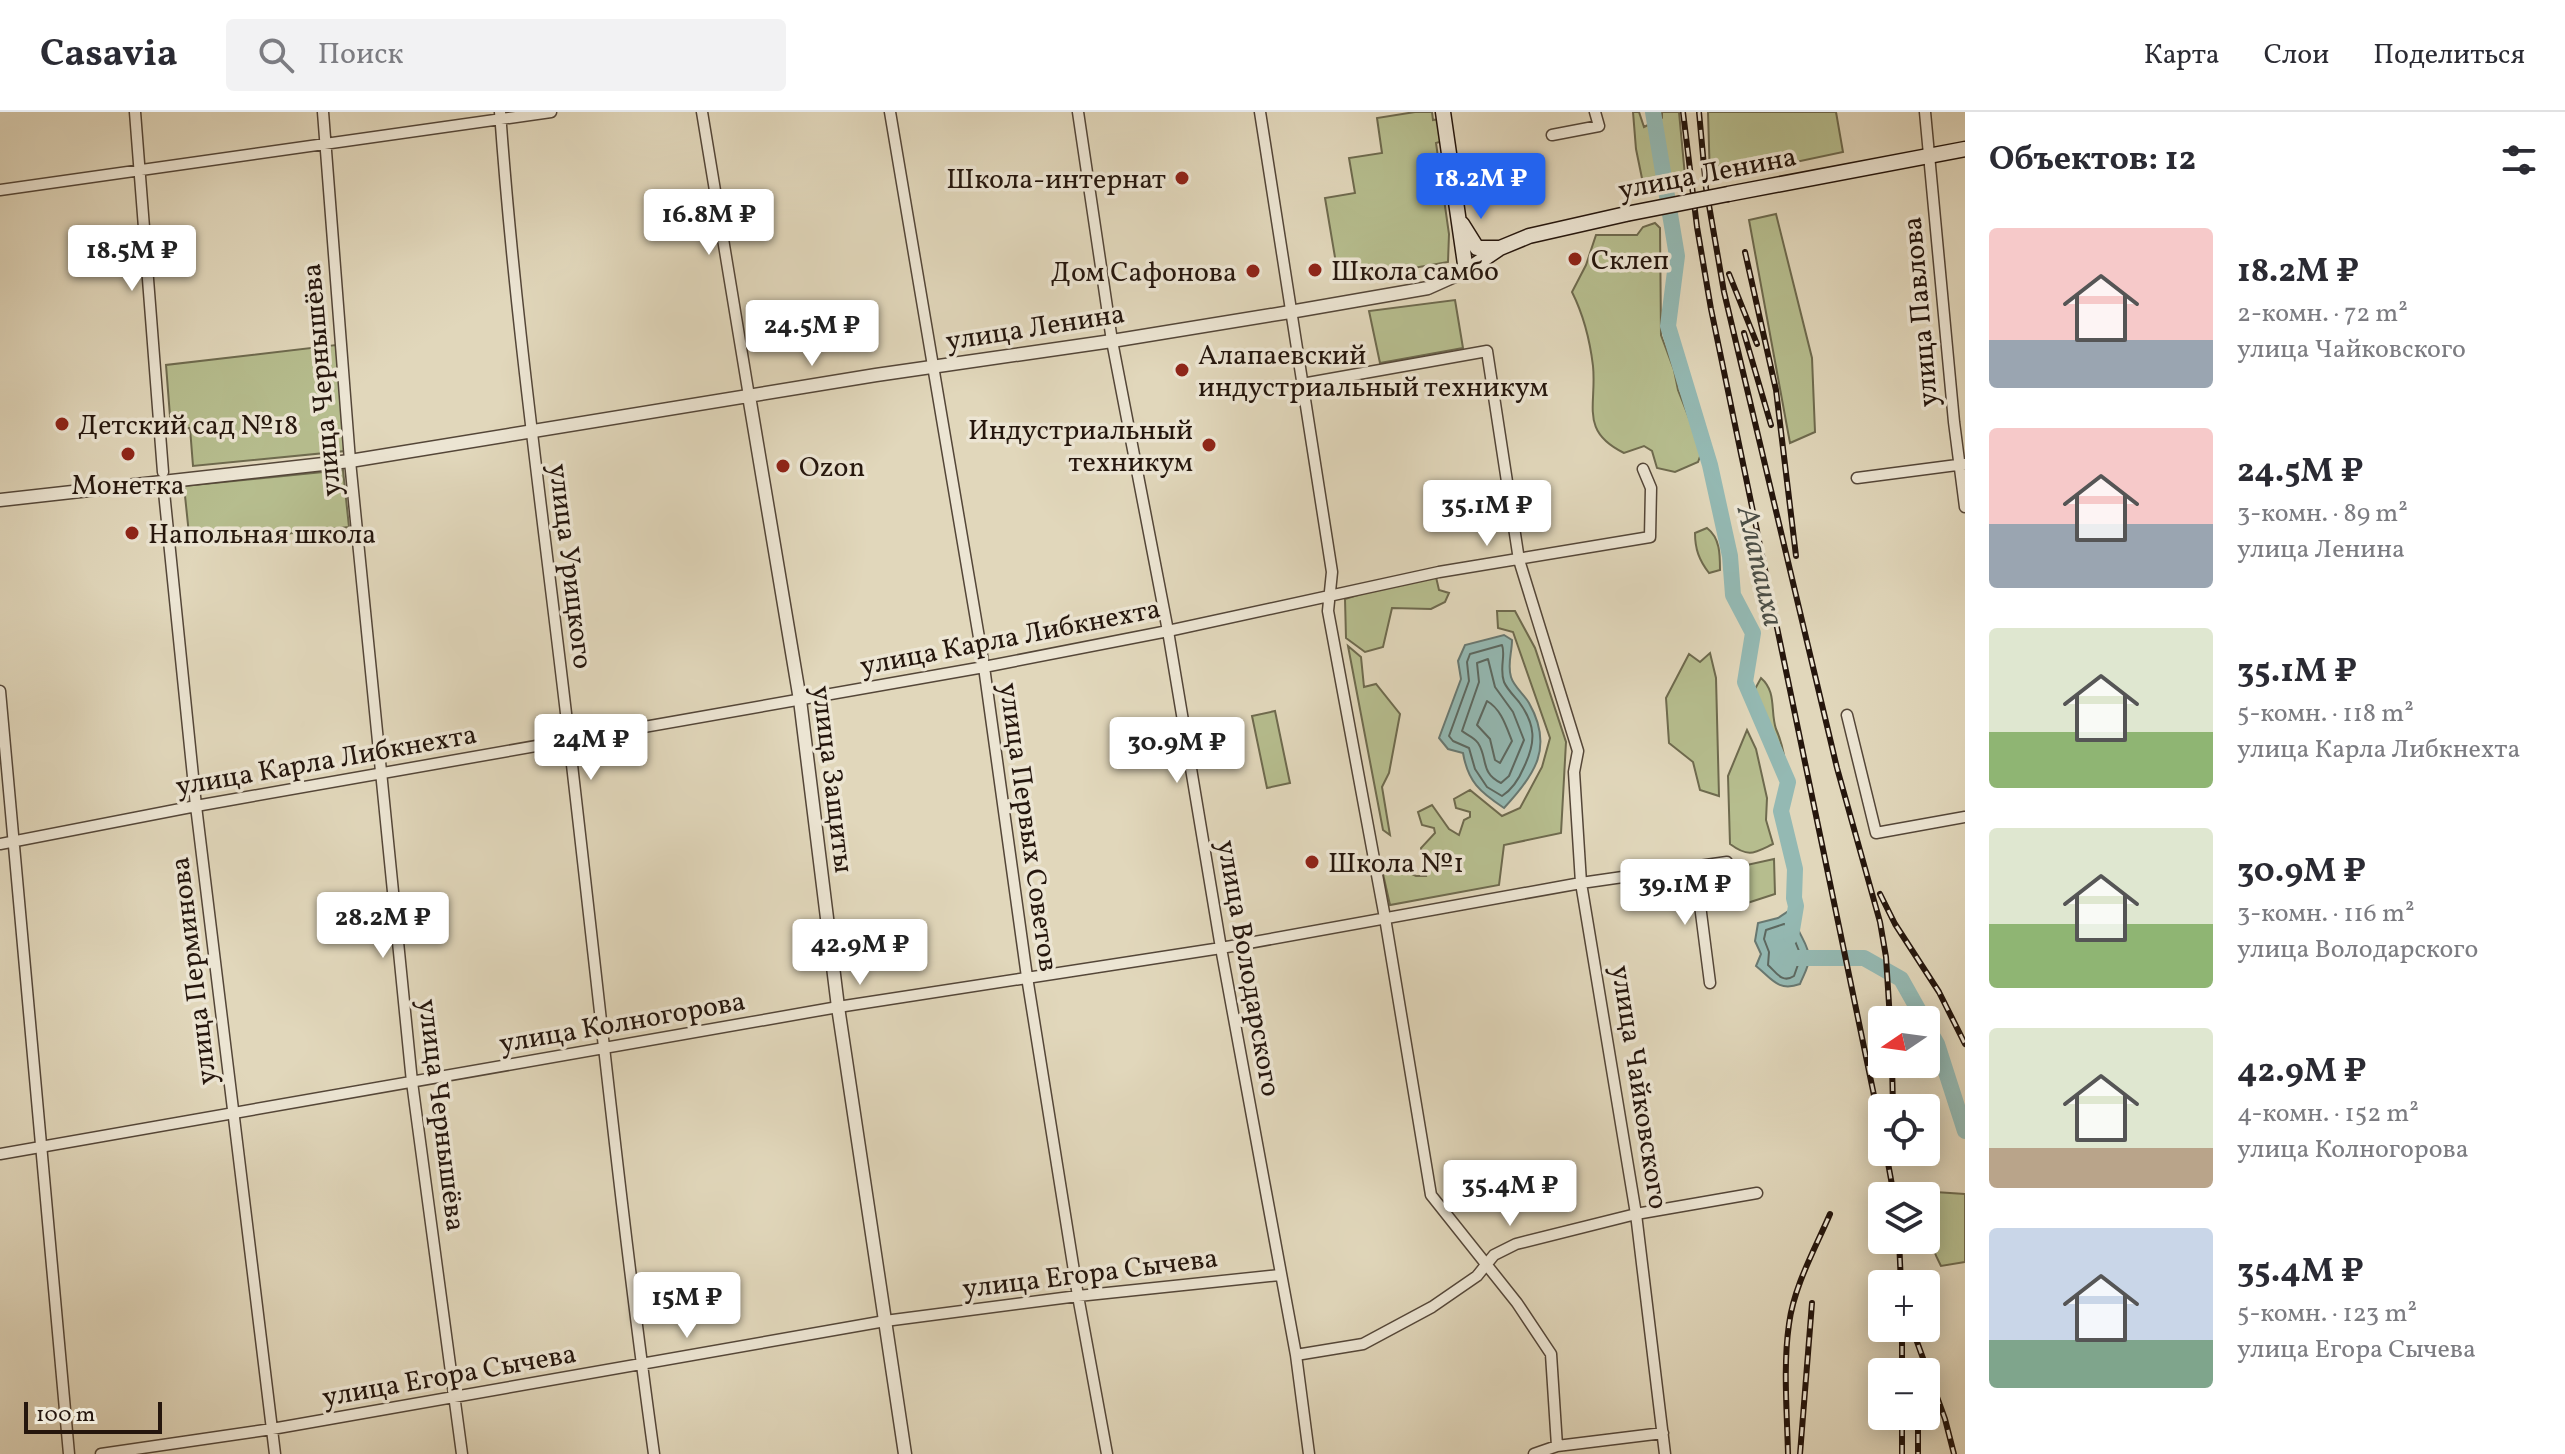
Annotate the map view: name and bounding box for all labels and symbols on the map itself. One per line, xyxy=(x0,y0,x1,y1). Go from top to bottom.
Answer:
street label: улица Ленина xyxy=(1615,138,1800,211)
pin: 18.2M ₽ xyxy=(1407,153,1555,221)
place label: Школа-интернат xyxy=(946,161,1166,200)
marker: Школа-интернат xyxy=(1173,169,1191,187)
pin: 16.8M ₽ xyxy=(635,189,783,257)
street label: улица Павлова xyxy=(1894,215,1949,409)
pin: 18.5M ₽ xyxy=(58,225,206,293)
place label: Склеп xyxy=(1591,242,1669,281)
marker: Склеп xyxy=(1566,250,1584,268)
place label: Школа самбо xyxy=(1331,253,1499,292)
place label: Дом Сафонова xyxy=(1051,254,1237,293)
marker: Школа самбо xyxy=(1306,261,1324,279)
street label: улица Чернышёва xyxy=(293,262,352,498)
marker: Дом Сафонова xyxy=(1244,262,1262,280)
street label: улица Ленина xyxy=(943,295,1128,362)
pin: 24.5M ₽ xyxy=(738,300,886,368)
place label: Алапаевский индустриальный техникум xyxy=(1198,337,1548,408)
marker: Алапаевский индустриальный техникум xyxy=(1173,361,1191,379)
place label: Детский сад №18 xyxy=(78,407,298,446)
place label: Индустриальный техникум xyxy=(968,412,1193,483)
marker: Детский сад №18 xyxy=(53,415,71,433)
marker: Индустриальный техникум xyxy=(1200,436,1218,454)
marker: Монетка xyxy=(119,445,137,463)
place label: Ozon xyxy=(799,449,865,488)
marker: Ozon xyxy=(774,457,792,475)
street label: улица Урицкого xyxy=(538,461,601,671)
place label: Монетка xyxy=(71,467,185,506)
pin: 35.1M ₽ xyxy=(1413,480,1561,548)
water label: Алапаиха xyxy=(1725,501,1793,631)
place label: Напольная школа xyxy=(148,516,376,555)
marker: Напольная школа xyxy=(123,524,141,542)
street label: улица Карла Либкнехта xyxy=(857,590,1164,687)
street label: улица Первых Советов xyxy=(988,680,1067,974)
street label: улица Защиты xyxy=(801,683,862,875)
pin: 24M ₽ xyxy=(535,714,647,782)
street label: улица Карла Либкнехта xyxy=(173,716,480,807)
pin: 30.9M ₽ xyxy=(1103,717,1251,785)
street label: улица Володарского xyxy=(1206,837,1289,1100)
place label: Школа №1 xyxy=(1328,845,1464,884)
marker: Школа №1 xyxy=(1303,853,1321,871)
street label: улица Перминова xyxy=(161,854,228,1087)
pin: 39.1M ₽ xyxy=(1611,859,1759,927)
pin: 28.2M ₽ xyxy=(309,892,457,960)
pin: 42.9M ₽ xyxy=(786,919,934,987)
street label: улица Чайковского xyxy=(1600,963,1677,1212)
street label: улица Колногорова xyxy=(496,983,749,1064)
street label: улица Чернышёва xyxy=(407,997,474,1234)
north arrow xyxy=(1868,1006,1940,1078)
pin: 35.4M ₽ xyxy=(1436,1160,1584,1228)
street label: улица Егора Сычева xyxy=(960,1239,1220,1310)
pin: 15M ₽ xyxy=(631,1272,743,1340)
street label: улица Егора Сычева xyxy=(319,1335,580,1418)
scale bar xyxy=(24,1398,162,1434)

